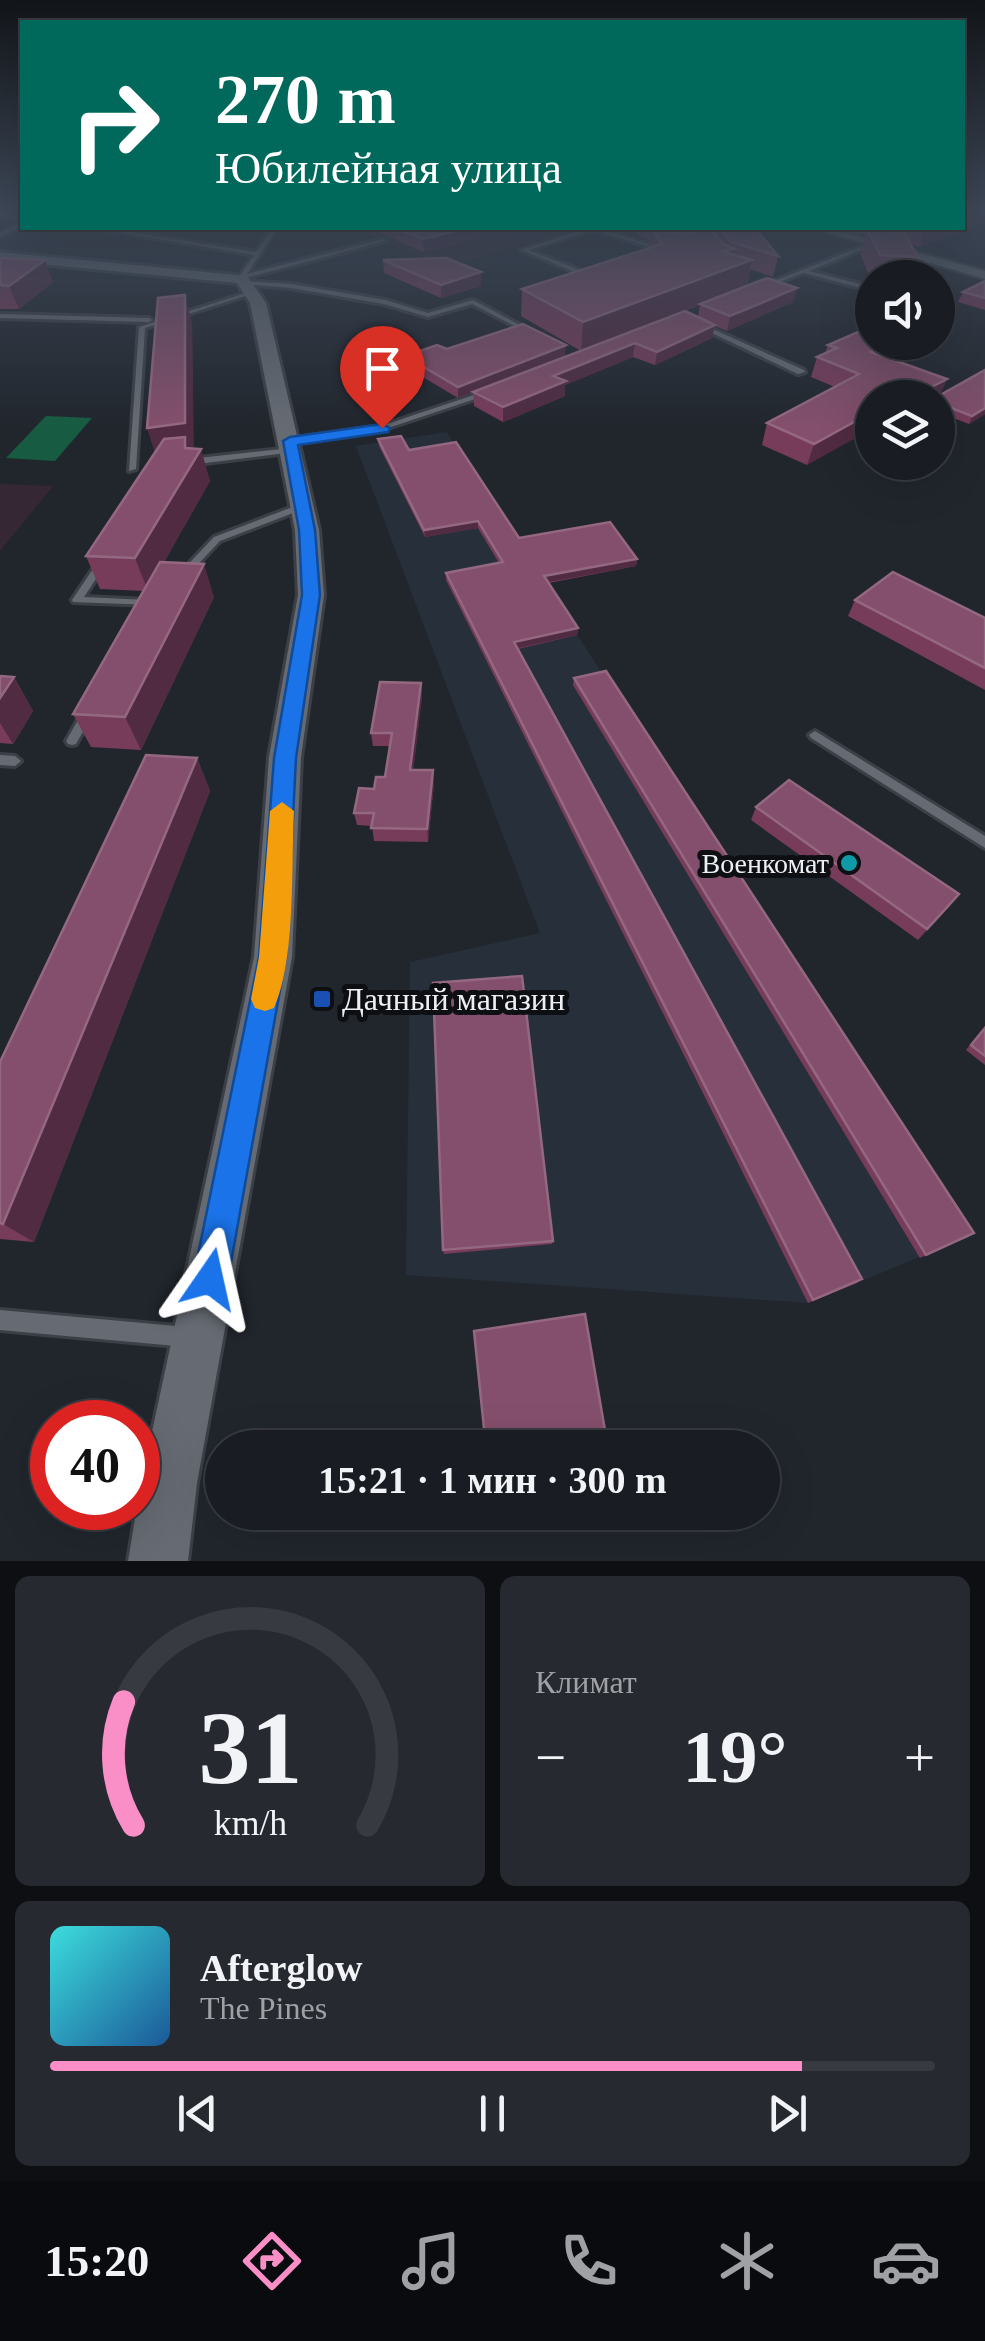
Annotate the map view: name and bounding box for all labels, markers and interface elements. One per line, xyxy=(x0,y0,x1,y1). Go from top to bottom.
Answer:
icon: right xyxy=(50,60,180,190)
text: 270 m xyxy=(215,61,396,138)
text: Юбилейная улица xyxy=(215,143,562,193)
map controls xyxy=(855,260,955,480)
button: sound xyxy=(855,260,955,360)
pin xyxy=(340,326,425,429)
icon: arrive xyxy=(355,341,410,396)
button: layers xyxy=(855,380,955,480)
place label: Военкомат xyxy=(701,848,829,879)
marker: Военкомат xyxy=(838,852,860,874)
place label: Дачный магазин xyxy=(342,981,565,1017)
marker: Дачный магазин xyxy=(311,988,333,1010)
position arrow xyxy=(158,1227,262,1331)
speed limit sign: 40 xyxy=(30,1400,160,1530)
text: 15:21 · 1 мин · 300 m xyxy=(318,1459,667,1501)
text: Климат xyxy=(535,1664,637,1700)
text: 31 xyxy=(198,1690,302,1805)
text: 19° xyxy=(683,1715,788,1798)
text: − xyxy=(535,1727,566,1788)
text: + xyxy=(904,1727,935,1788)
text: km/h xyxy=(213,1803,287,1843)
text: Afterglow xyxy=(200,1947,362,1989)
text: The Pines xyxy=(200,1990,327,2026)
icon: previous xyxy=(170,2086,225,2141)
icon: pause xyxy=(465,2086,520,2141)
icon: next xyxy=(760,2086,815,2141)
icon: directions xyxy=(237,2226,307,2296)
icon: music xyxy=(396,2226,466,2296)
icon: phone xyxy=(554,2226,624,2296)
icon: climate xyxy=(712,2226,782,2296)
icon: car xyxy=(871,2226,941,2296)
text: 15:20 xyxy=(44,2236,149,2286)

